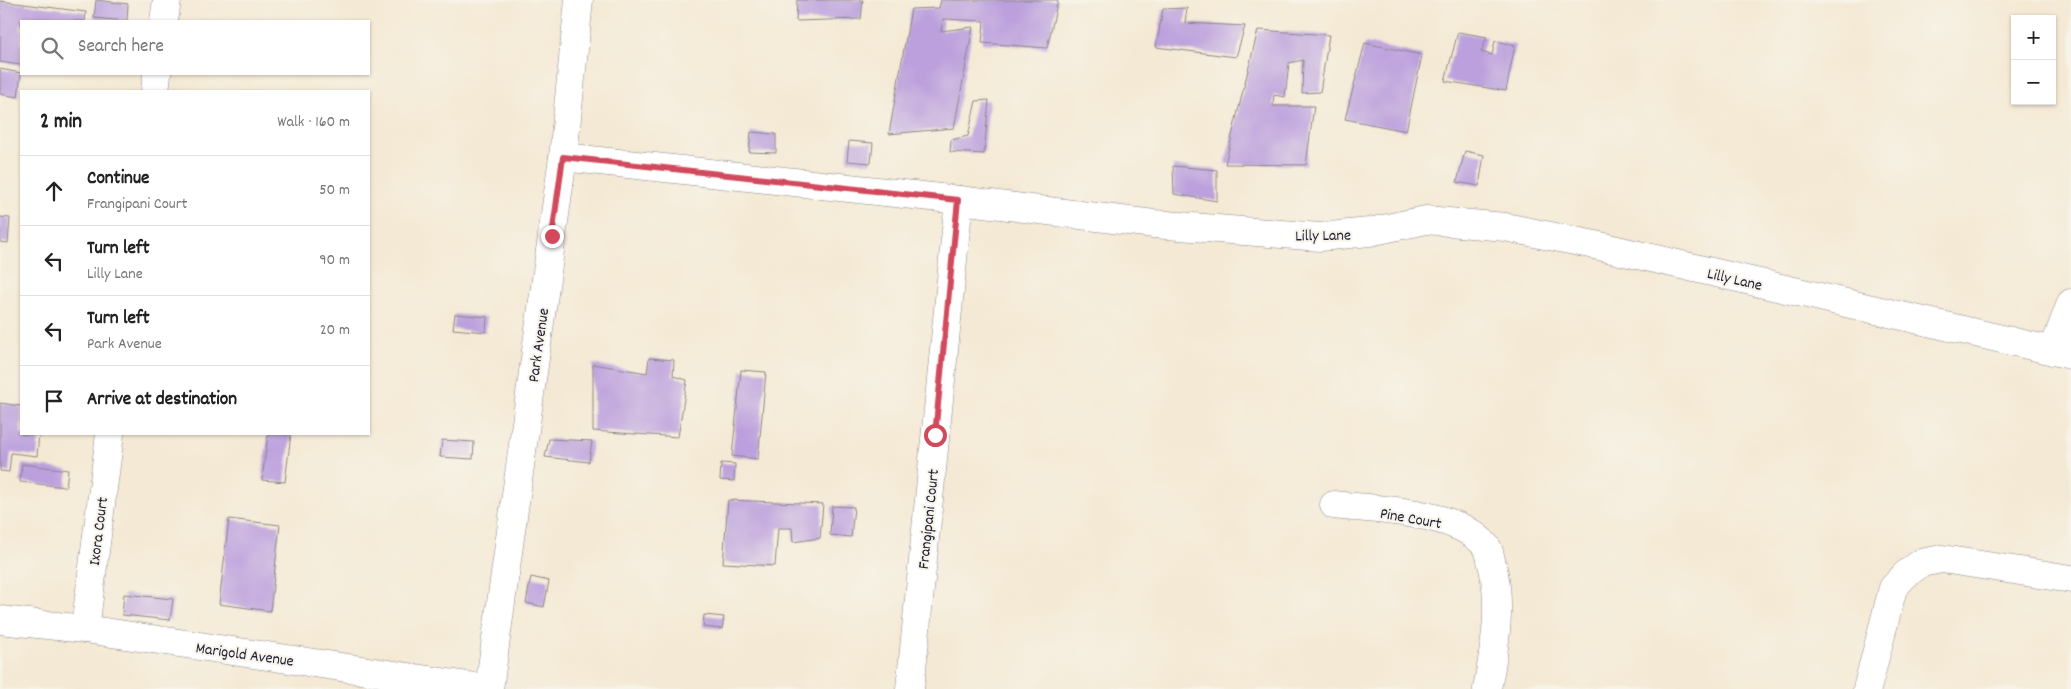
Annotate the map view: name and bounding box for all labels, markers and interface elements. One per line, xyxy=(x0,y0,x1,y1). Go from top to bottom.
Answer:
map controls xyxy=(2011,15,2056,105)
button: + xyxy=(2011,15,2056,60)
search box xyxy=(20,20,370,75)
icon: search xyxy=(38,34,66,62)
text: Search here xyxy=(78,34,164,61)
button: − xyxy=(2011,60,2056,105)
text: 2 min xyxy=(40,108,82,138)
text: Walk · 160 m xyxy=(277,111,350,134)
text: Continue xyxy=(87,166,149,193)
icon: ahead xyxy=(40,177,68,205)
text: 50 m xyxy=(319,179,350,202)
text: Frangipani Court xyxy=(87,193,188,216)
route end xyxy=(541,225,564,248)
street label: Lilly Lane xyxy=(1295,225,1351,248)
text: Turn left xyxy=(87,236,150,263)
icon: left xyxy=(40,247,68,275)
text: 90 m xyxy=(319,249,350,272)
text: Lilly Lane xyxy=(87,263,143,286)
street label: Lilly Lane xyxy=(1705,263,1764,298)
text: Turn left xyxy=(87,306,150,333)
street label: Park Avenue xyxy=(523,307,556,384)
icon: left xyxy=(40,317,68,345)
text: 20 m xyxy=(320,319,350,342)
text: Park Avenue xyxy=(87,333,162,356)
icon: arrive xyxy=(40,387,68,415)
text: Arrive at destination xyxy=(87,387,237,414)
route start xyxy=(924,424,947,447)
street label: Frangipani Court xyxy=(913,468,946,570)
street label: Ixora Court xyxy=(84,496,115,567)
street label: Pine Court xyxy=(1378,503,1443,536)
street label: Marigold Avenue xyxy=(194,637,295,674)

